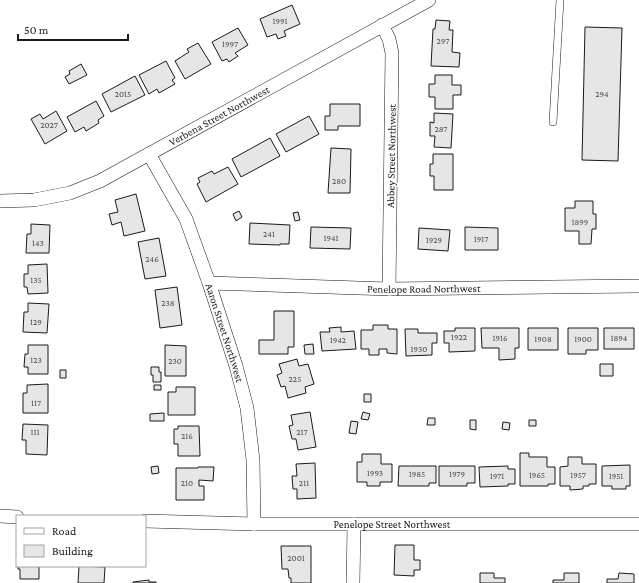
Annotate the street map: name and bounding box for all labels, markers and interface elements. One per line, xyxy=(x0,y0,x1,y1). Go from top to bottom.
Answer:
scale bar xyxy=(18,16,128,42)
house number: 1991 xyxy=(272,16,288,26)
text: 50 m xyxy=(24,23,49,37)
house number: 297 xyxy=(437,36,449,46)
house number: 1997 xyxy=(222,39,238,49)
street label: Verbena Street Northwest xyxy=(167,83,272,148)
house number: 2015 xyxy=(115,89,131,99)
house number: 294 xyxy=(595,89,609,99)
street label: Abbey Street Northwest xyxy=(384,103,399,208)
house number: 2027 xyxy=(40,120,58,130)
house number: 287 xyxy=(435,124,447,134)
house number: 280 xyxy=(332,176,346,186)
house number: 1899 xyxy=(572,217,589,227)
house number: 241 xyxy=(263,229,275,239)
house number: 1941 xyxy=(323,233,339,243)
house number: 1917 xyxy=(474,234,488,244)
house number: 1929 xyxy=(426,235,443,245)
house number: 143 xyxy=(32,238,44,248)
house number: 246 xyxy=(145,254,159,264)
house number: 135 xyxy=(30,275,42,285)
street label: Aaron Street Northwest xyxy=(203,282,246,384)
street label: Penelope Road Northwest xyxy=(367,282,481,296)
house number: 238 xyxy=(161,298,175,308)
house number: 129 xyxy=(30,317,42,327)
house number: 1922 xyxy=(451,332,467,342)
house number: 1916 xyxy=(492,333,508,343)
house number: 1894 xyxy=(611,333,628,343)
house number: 1908 xyxy=(534,334,552,344)
house number: 1900 xyxy=(574,334,592,344)
house number: 1942 xyxy=(330,335,346,345)
house number: 1930 xyxy=(411,344,427,354)
house number: 123 xyxy=(30,355,42,365)
house number: 230 xyxy=(168,356,182,366)
house number: 225 xyxy=(289,374,301,384)
house number: 117 xyxy=(31,398,41,408)
house number: 111 xyxy=(31,427,39,437)
house number: 217 xyxy=(296,427,308,437)
house number: 216 xyxy=(181,431,193,441)
house number: 1993 xyxy=(367,468,383,478)
house number: 1985 xyxy=(409,469,425,479)
house number: 1979 xyxy=(449,469,465,479)
house number: 1965 xyxy=(529,470,545,480)
house number: 1957 xyxy=(570,470,586,480)
house number: 1971 xyxy=(490,471,504,481)
house number: 1951 xyxy=(609,471,623,481)
house number: 210 xyxy=(181,478,193,488)
house number: 211 xyxy=(299,478,309,488)
legend xyxy=(16,515,146,567)
street label: Penelope Street Northwest xyxy=(334,518,451,531)
text: Road xyxy=(52,524,77,538)
text: Building xyxy=(52,544,93,558)
house number: 2001 xyxy=(287,553,305,563)

